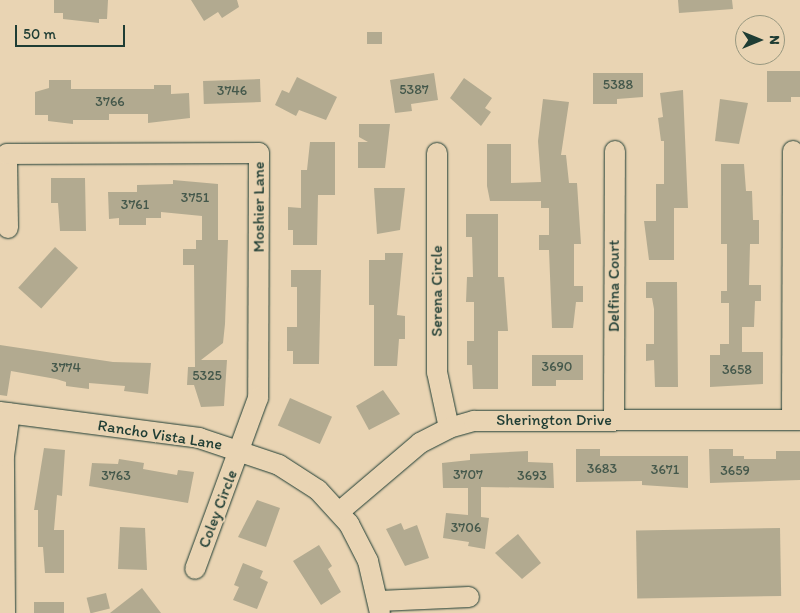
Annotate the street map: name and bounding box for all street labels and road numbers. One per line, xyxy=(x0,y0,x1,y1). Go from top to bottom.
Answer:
street label: Moshier Lane xyxy=(249,162,269,252)
street label: Delfina Court xyxy=(604,240,624,332)
street label: Serena Circle xyxy=(427,245,447,337)
street label: Sherington Drive xyxy=(496,410,612,430)
street label: Rancho Vista Lane xyxy=(96,416,224,454)
street label: Coley Circle xyxy=(194,467,242,551)

